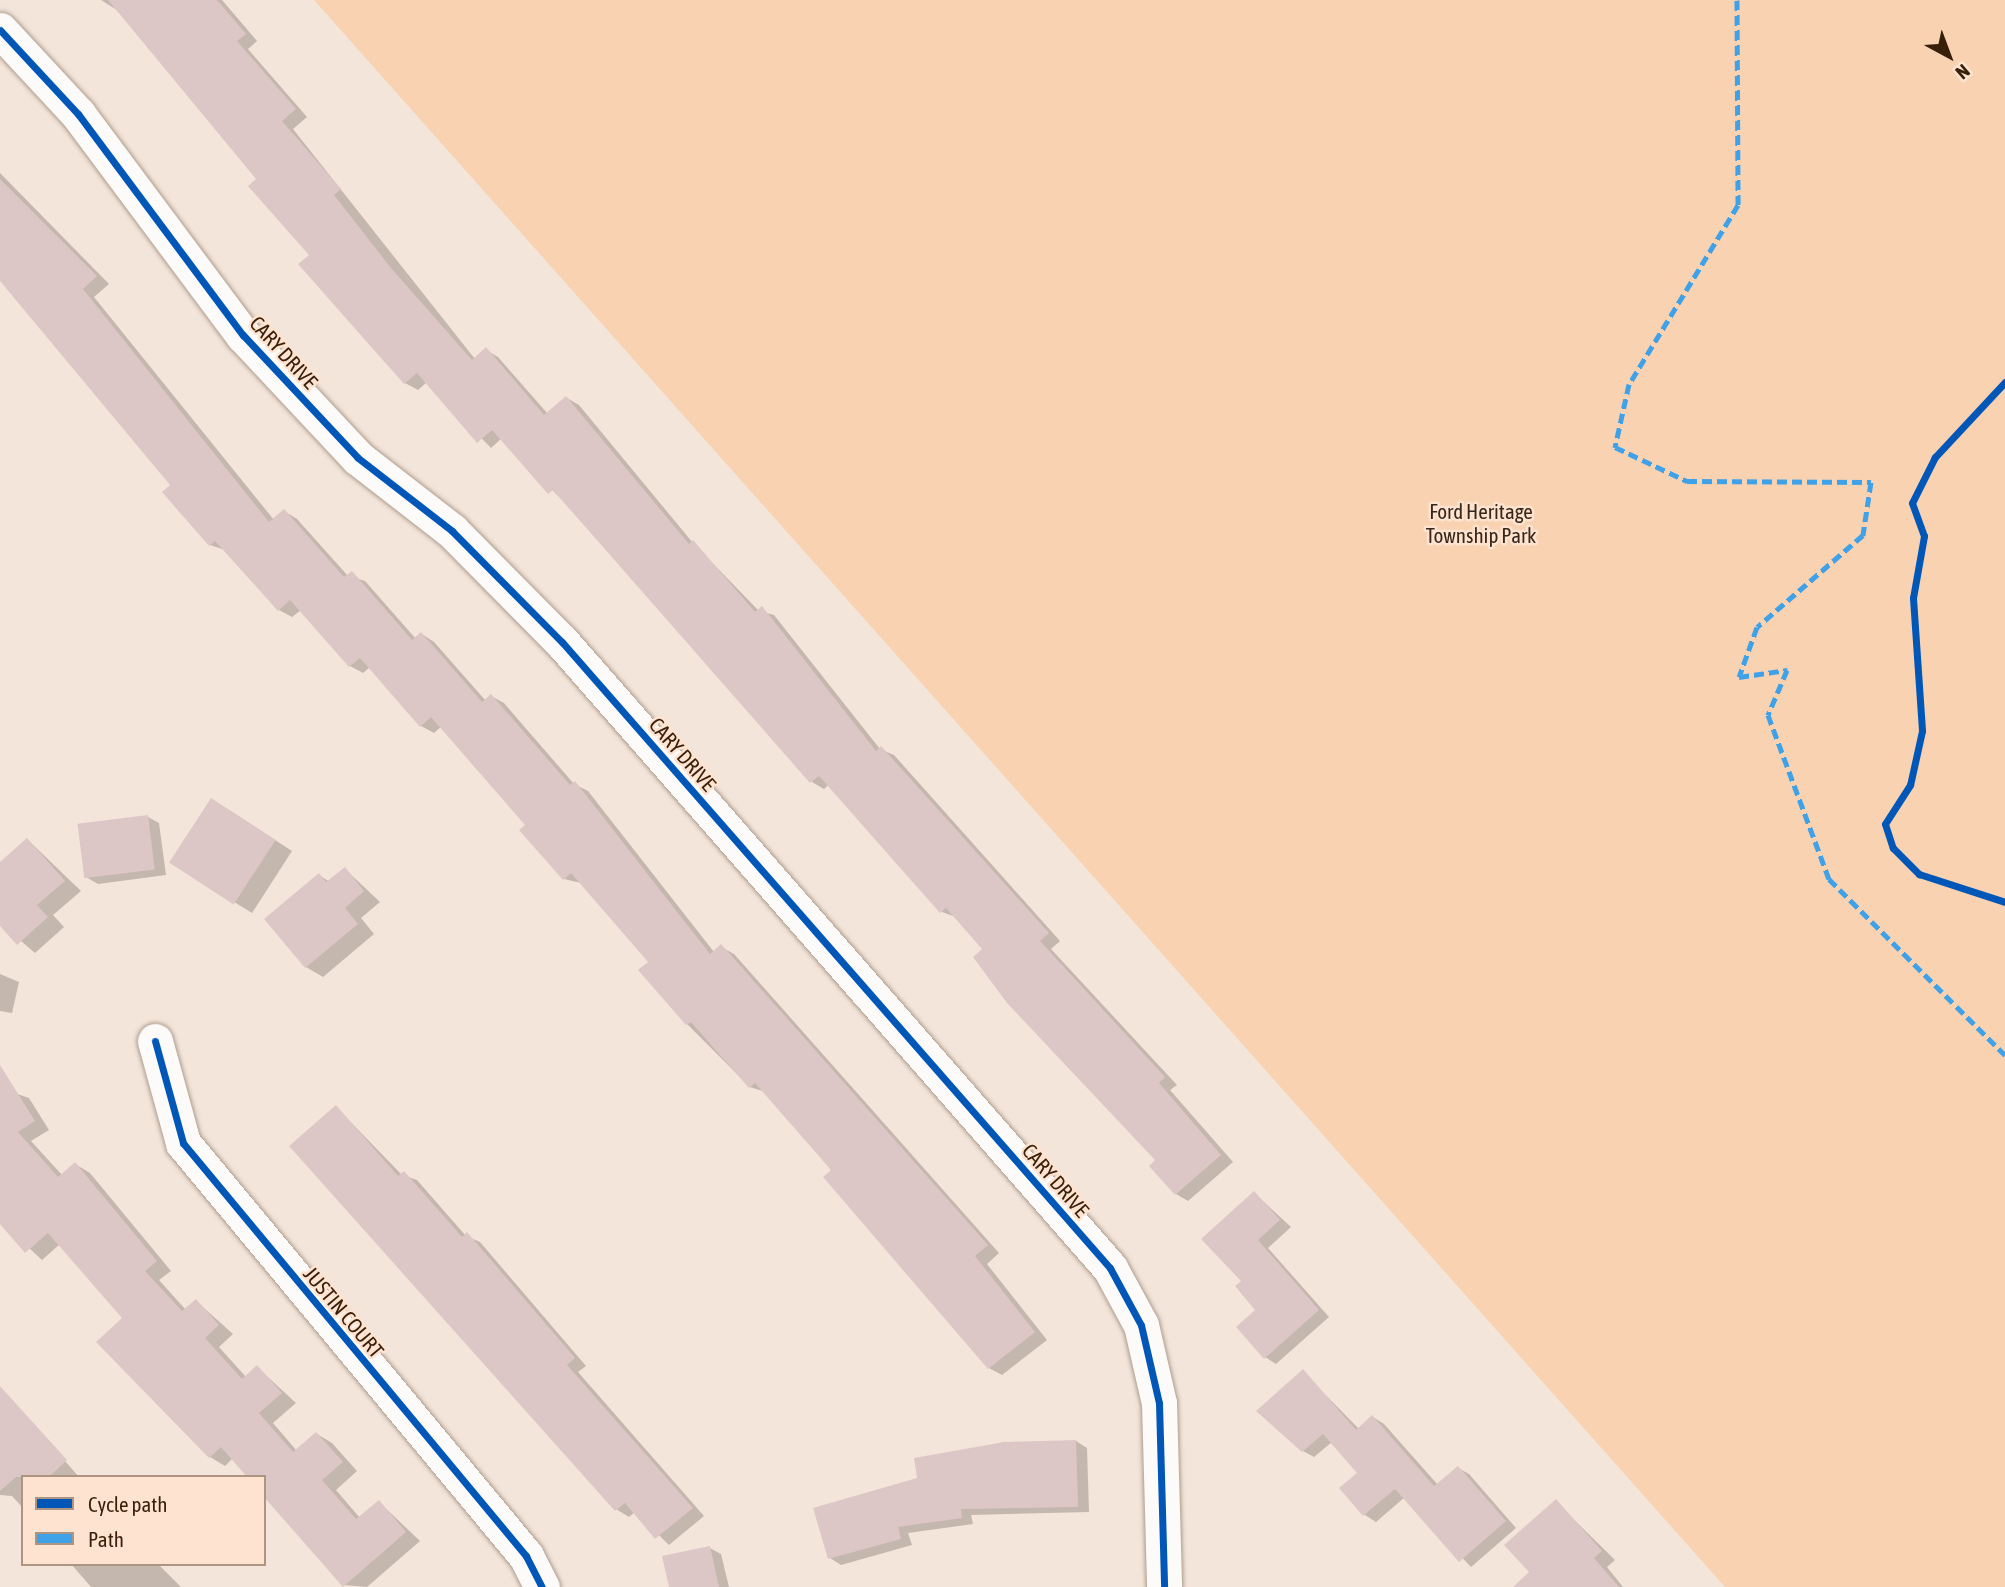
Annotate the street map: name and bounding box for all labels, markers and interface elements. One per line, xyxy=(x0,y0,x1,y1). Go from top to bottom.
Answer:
north arrow xyxy=(1914,21,1984,91)
text: N xyxy=(1951,60,1974,84)
street label: CARY DRIVE xyxy=(245,310,323,394)
park label: Ford Heritage Township Park xyxy=(1426,498,1536,548)
street label: CARY DRIVE xyxy=(644,712,722,796)
street label: CARY DRIVE xyxy=(1017,1138,1095,1222)
street label: JUSTIN COURT xyxy=(299,1261,389,1363)
legend xyxy=(21,1475,266,1566)
text: Cycle path xyxy=(88,1492,167,1516)
text: Path xyxy=(88,1527,124,1551)

